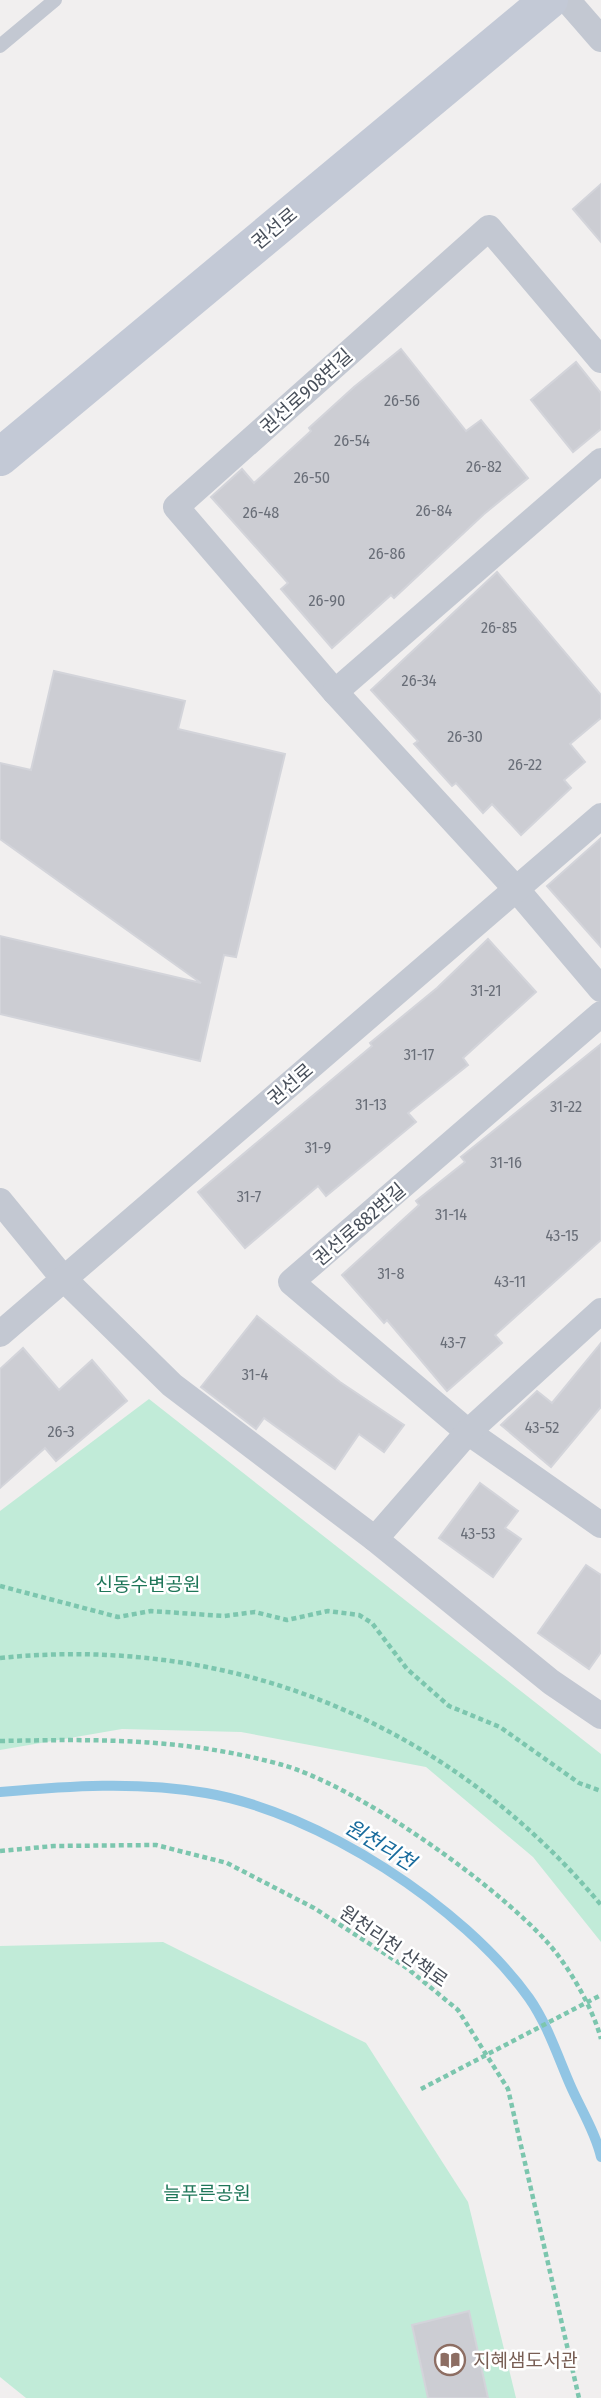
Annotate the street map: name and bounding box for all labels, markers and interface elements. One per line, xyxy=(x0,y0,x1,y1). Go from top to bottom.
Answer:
street label: 권선로 xyxy=(247,203,302,254)
street label: 권선로908번길 xyxy=(256,344,357,439)
house number: 26-56 xyxy=(384,391,420,410)
house number: 26-54 xyxy=(334,431,370,450)
house number: 26-82 xyxy=(466,457,502,476)
house number: 26-50 xyxy=(294,468,330,487)
house number: 26-84 xyxy=(416,501,453,520)
house number: 26-48 xyxy=(243,503,279,522)
house number: 26-86 xyxy=(369,544,405,563)
house number: 26-90 xyxy=(309,591,345,610)
house number: 26-85 xyxy=(481,618,517,637)
house number: 26-34 xyxy=(402,671,437,690)
house number: 26-30 xyxy=(447,727,483,746)
house number: 26-22 xyxy=(508,755,542,774)
house number: 31-21 xyxy=(471,981,501,1000)
house number: 31-17 xyxy=(404,1045,435,1064)
street label: 권선로 xyxy=(263,1058,318,1110)
house number: 31-13 xyxy=(355,1095,387,1114)
house number: 31-22 xyxy=(550,1097,582,1116)
house number: 31-9 xyxy=(305,1138,332,1157)
house number: 31-16 xyxy=(490,1153,522,1172)
street label: 권선로882번길 xyxy=(309,1178,410,1271)
house number: 31-7 xyxy=(237,1187,262,1206)
house number: 31-14 xyxy=(435,1205,467,1224)
house number: 43-15 xyxy=(545,1226,579,1245)
house number: 31-8 xyxy=(378,1264,404,1283)
house number: 43-11 xyxy=(494,1272,526,1291)
house number: 43-7 xyxy=(440,1333,467,1352)
house number: 31-4 xyxy=(242,1365,269,1384)
house number: 43-52 xyxy=(525,1418,559,1437)
house number: 26-3 xyxy=(47,1422,75,1441)
house number: 43-53 xyxy=(461,1524,495,1543)
park label: 신동수변공원 xyxy=(96,1573,200,1596)
water label: 원천리천 xyxy=(340,1814,422,1877)
street label: 원천리천 산책로 xyxy=(335,1901,452,1992)
park label: 늘푸른공원 xyxy=(163,2182,251,2205)
library icon: 지혜샘도서관 xyxy=(433,2343,467,2377)
place label: 지혜샘도서관 xyxy=(473,2349,578,2372)

